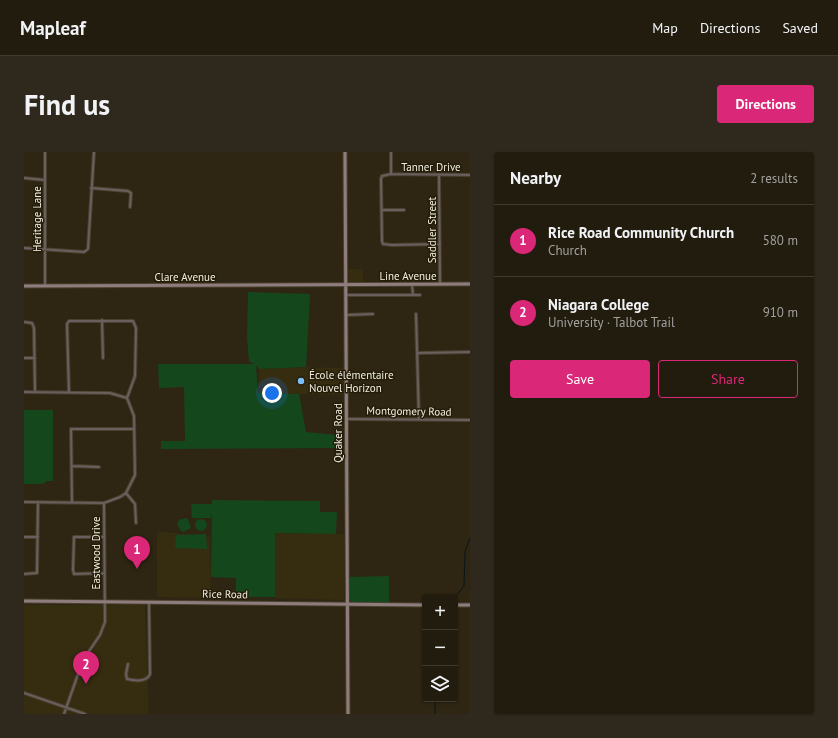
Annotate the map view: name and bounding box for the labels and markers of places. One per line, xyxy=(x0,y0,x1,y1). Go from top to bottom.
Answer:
place label: École élémentaire Nouvel Horizon xyxy=(309,368,394,395)
marker: École élémentaire Nouvel Horizon xyxy=(296,376,306,386)
pin: 1 xyxy=(124,536,150,569)
pin: 2 xyxy=(73,651,99,684)

